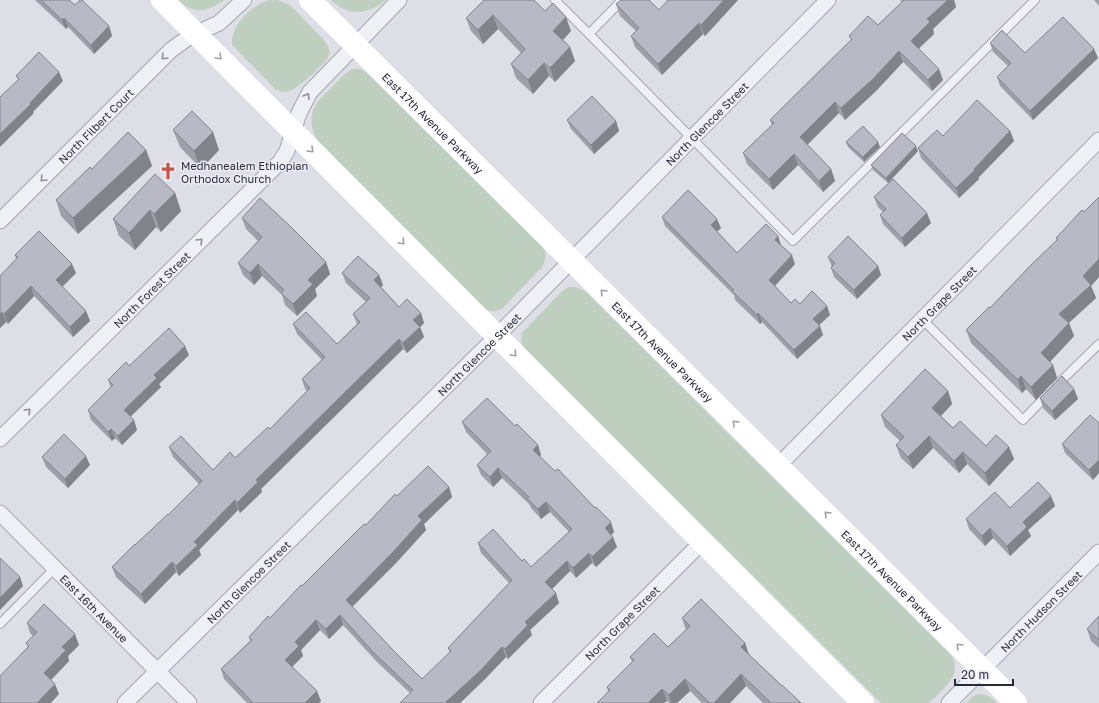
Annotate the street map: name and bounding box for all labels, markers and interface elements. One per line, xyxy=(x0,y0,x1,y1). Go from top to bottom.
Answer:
one-way arrow xyxy=(161,52,169,60)
one-way arrow xyxy=(214,52,222,60)
street label: East 17th Avenue Parkway xyxy=(380,70,487,176)
street label: North Glencoe Street xyxy=(662,79,750,168)
street label: North Filbert Court xyxy=(55,85,136,166)
one-way arrow xyxy=(303,93,310,101)
one-way arrow xyxy=(306,145,313,153)
place label: Medhanealem Ethiopian Orthodox Church xyxy=(181,159,308,185)
church icon: Medhanealem Ethiopian Orthodox Church xyxy=(158,161,178,181)
one-way arrow xyxy=(40,174,48,182)
one-way arrow xyxy=(397,237,405,245)
one-way arrow xyxy=(195,238,203,246)
street label: North Forest Street xyxy=(110,248,192,330)
street label: North Grape Street xyxy=(899,263,978,343)
one-way arrow xyxy=(600,289,608,297)
street label: East 17th Avenue Parkway xyxy=(610,298,716,404)
street label: North Glencoe Street xyxy=(434,310,523,398)
one-way arrow xyxy=(509,349,517,356)
one-way arrow xyxy=(23,408,31,416)
one-way arrow xyxy=(732,420,740,428)
one-way arrow xyxy=(824,511,832,519)
street label: East 17th Avenue Parkway xyxy=(839,527,946,633)
street label: North Glencoe Street xyxy=(204,538,293,626)
street label: North Hudson Street xyxy=(997,567,1084,654)
street label: East 16th Avenue xyxy=(58,571,131,645)
street label: North Grape Street xyxy=(582,582,662,662)
one-way arrow xyxy=(956,643,964,651)
scale bar xyxy=(955,661,1013,687)
text: 20 m xyxy=(961,667,989,682)

